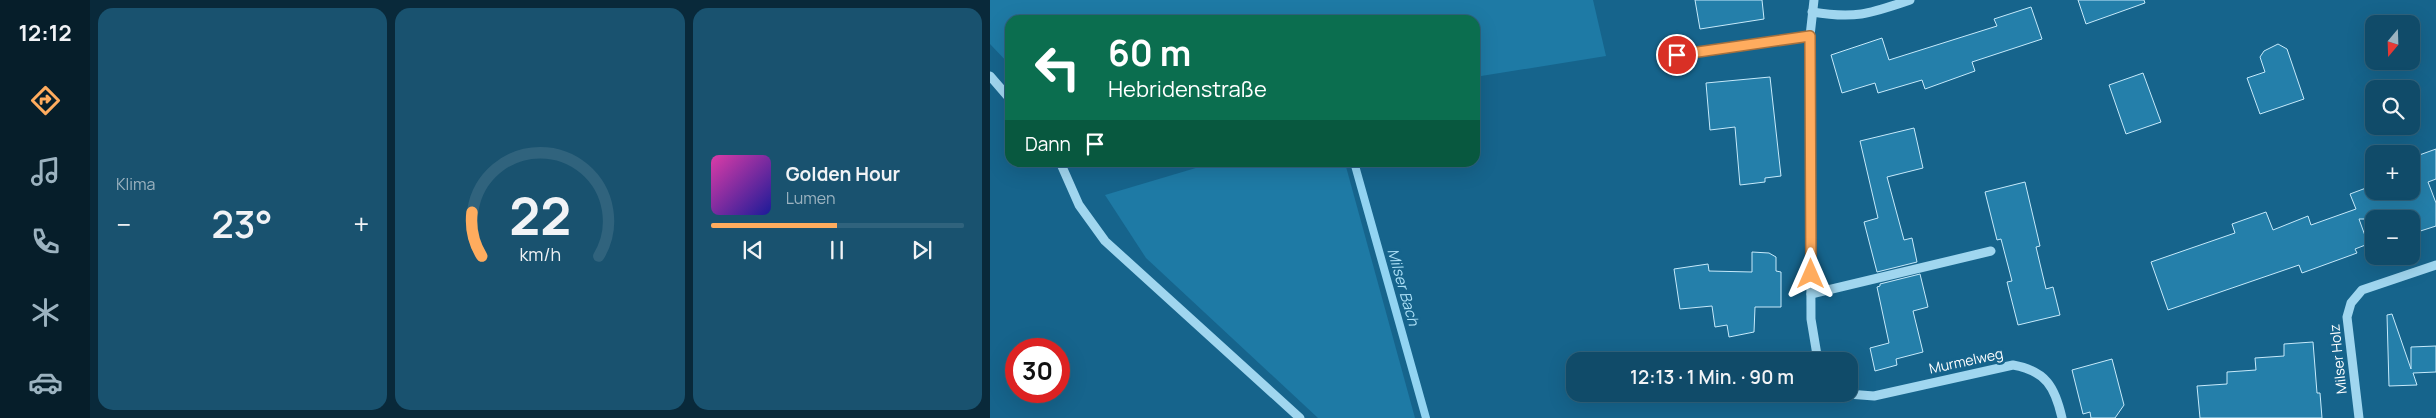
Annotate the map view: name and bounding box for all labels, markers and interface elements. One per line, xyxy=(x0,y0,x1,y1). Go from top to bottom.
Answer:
north arrow xyxy=(2365,15,2420,70)
map controls xyxy=(2365,15,2420,265)
text: 12:12 xyxy=(18,18,72,48)
text: 60 m xyxy=(1108,29,1191,77)
pin xyxy=(1656,34,1698,76)
icon: left xyxy=(1025,35,1090,100)
icon: arrive xyxy=(1663,41,1691,69)
text: Hebridenstraße xyxy=(1108,74,1267,104)
button: search xyxy=(2365,80,2420,135)
icon: directions xyxy=(28,83,63,118)
icon: arrive xyxy=(1081,130,1109,158)
text: Dann xyxy=(1025,131,1071,157)
button: + xyxy=(2365,145,2420,200)
icon: music xyxy=(28,154,63,189)
text: Golden Hour xyxy=(786,161,900,187)
text: Klima xyxy=(116,173,155,195)
text: 22 xyxy=(509,180,571,251)
text: Lumen xyxy=(786,187,835,209)
text: 23° xyxy=(212,197,273,249)
text: − xyxy=(116,205,131,243)
text: + xyxy=(353,205,369,243)
button: − xyxy=(2365,210,2420,265)
icon: phone xyxy=(28,224,63,259)
icon: previous xyxy=(739,236,767,264)
icon: pause xyxy=(823,236,851,264)
icon: next xyxy=(908,236,936,264)
text: km/h xyxy=(519,242,561,266)
water label: Milser Bach xyxy=(1382,246,1425,329)
position arrow xyxy=(1784,247,1836,299)
icon: climate xyxy=(28,295,63,330)
street label: Milser Holz xyxy=(2324,323,2351,395)
speed limit sign: 30 xyxy=(1005,338,1070,403)
street label: Murmelweg xyxy=(1927,343,2005,378)
text: 12:13 · 1 Min. · 90 m xyxy=(1630,364,1794,390)
icon: car xyxy=(28,365,63,400)

